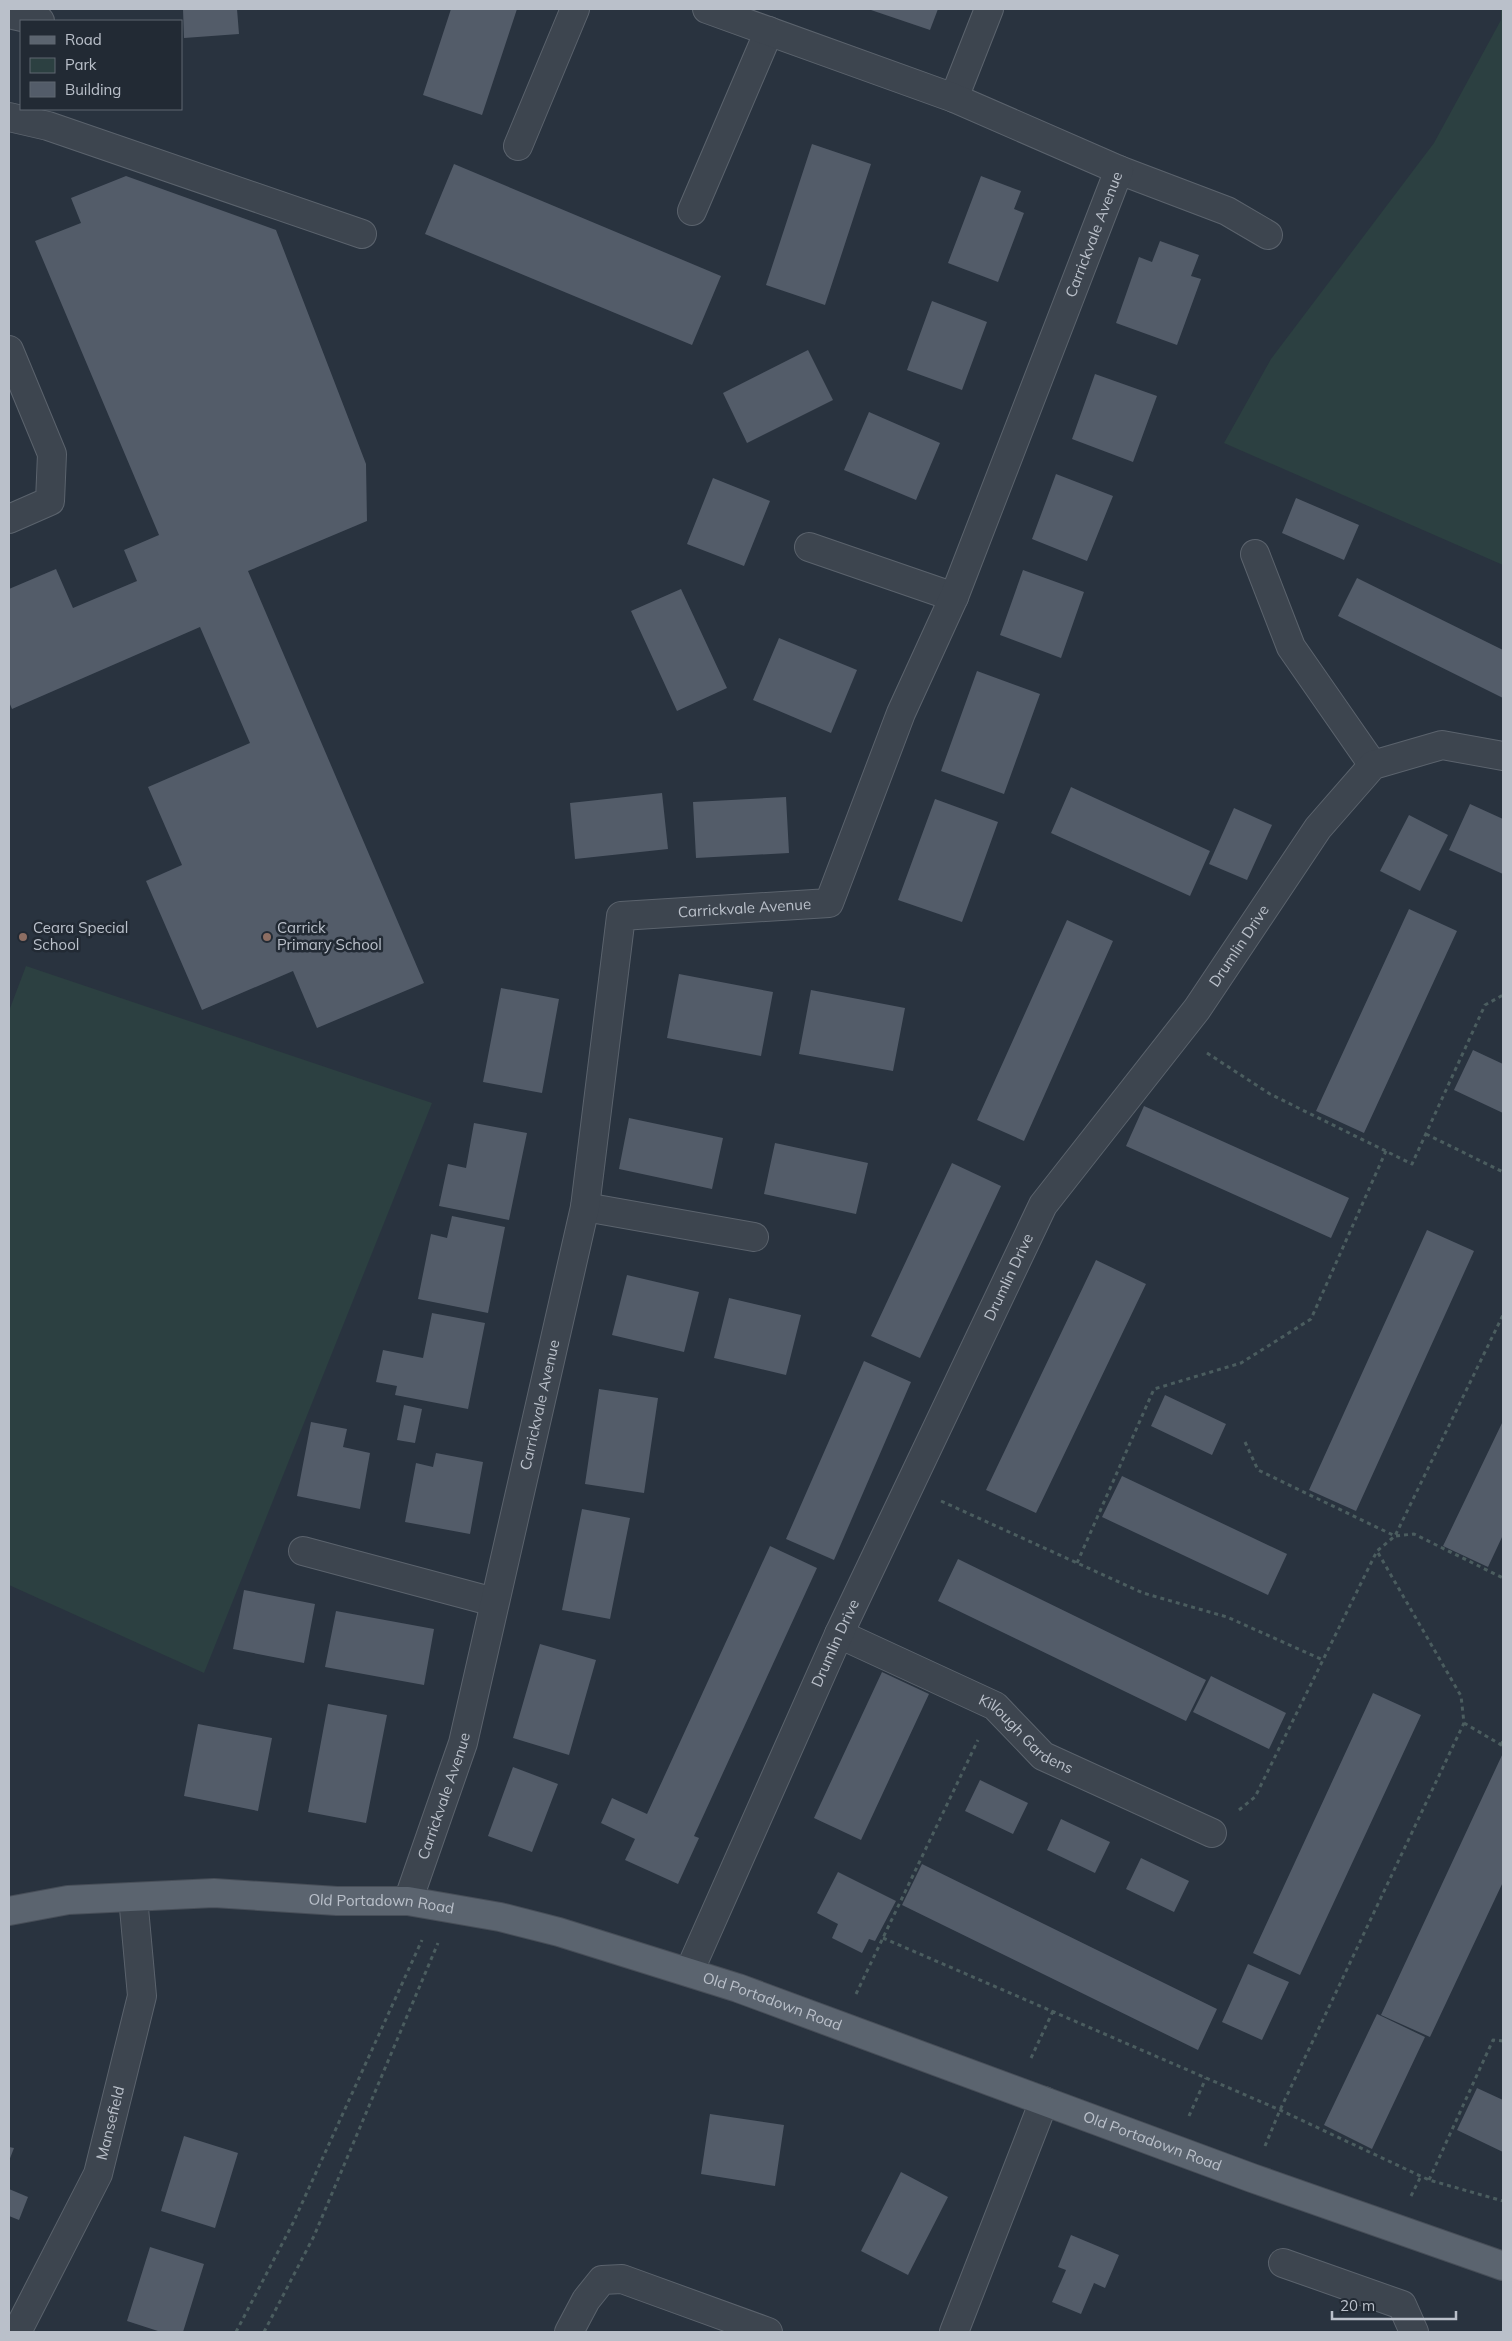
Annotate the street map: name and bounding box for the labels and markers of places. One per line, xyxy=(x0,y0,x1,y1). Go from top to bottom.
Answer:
place label: Ceara Special School xyxy=(33,918,128,954)
place label: Carrick Primary School xyxy=(277,918,382,954)
marker: Ceara Special School xyxy=(17,931,29,943)
marker: Carrick Primary School xyxy=(261,931,273,943)

